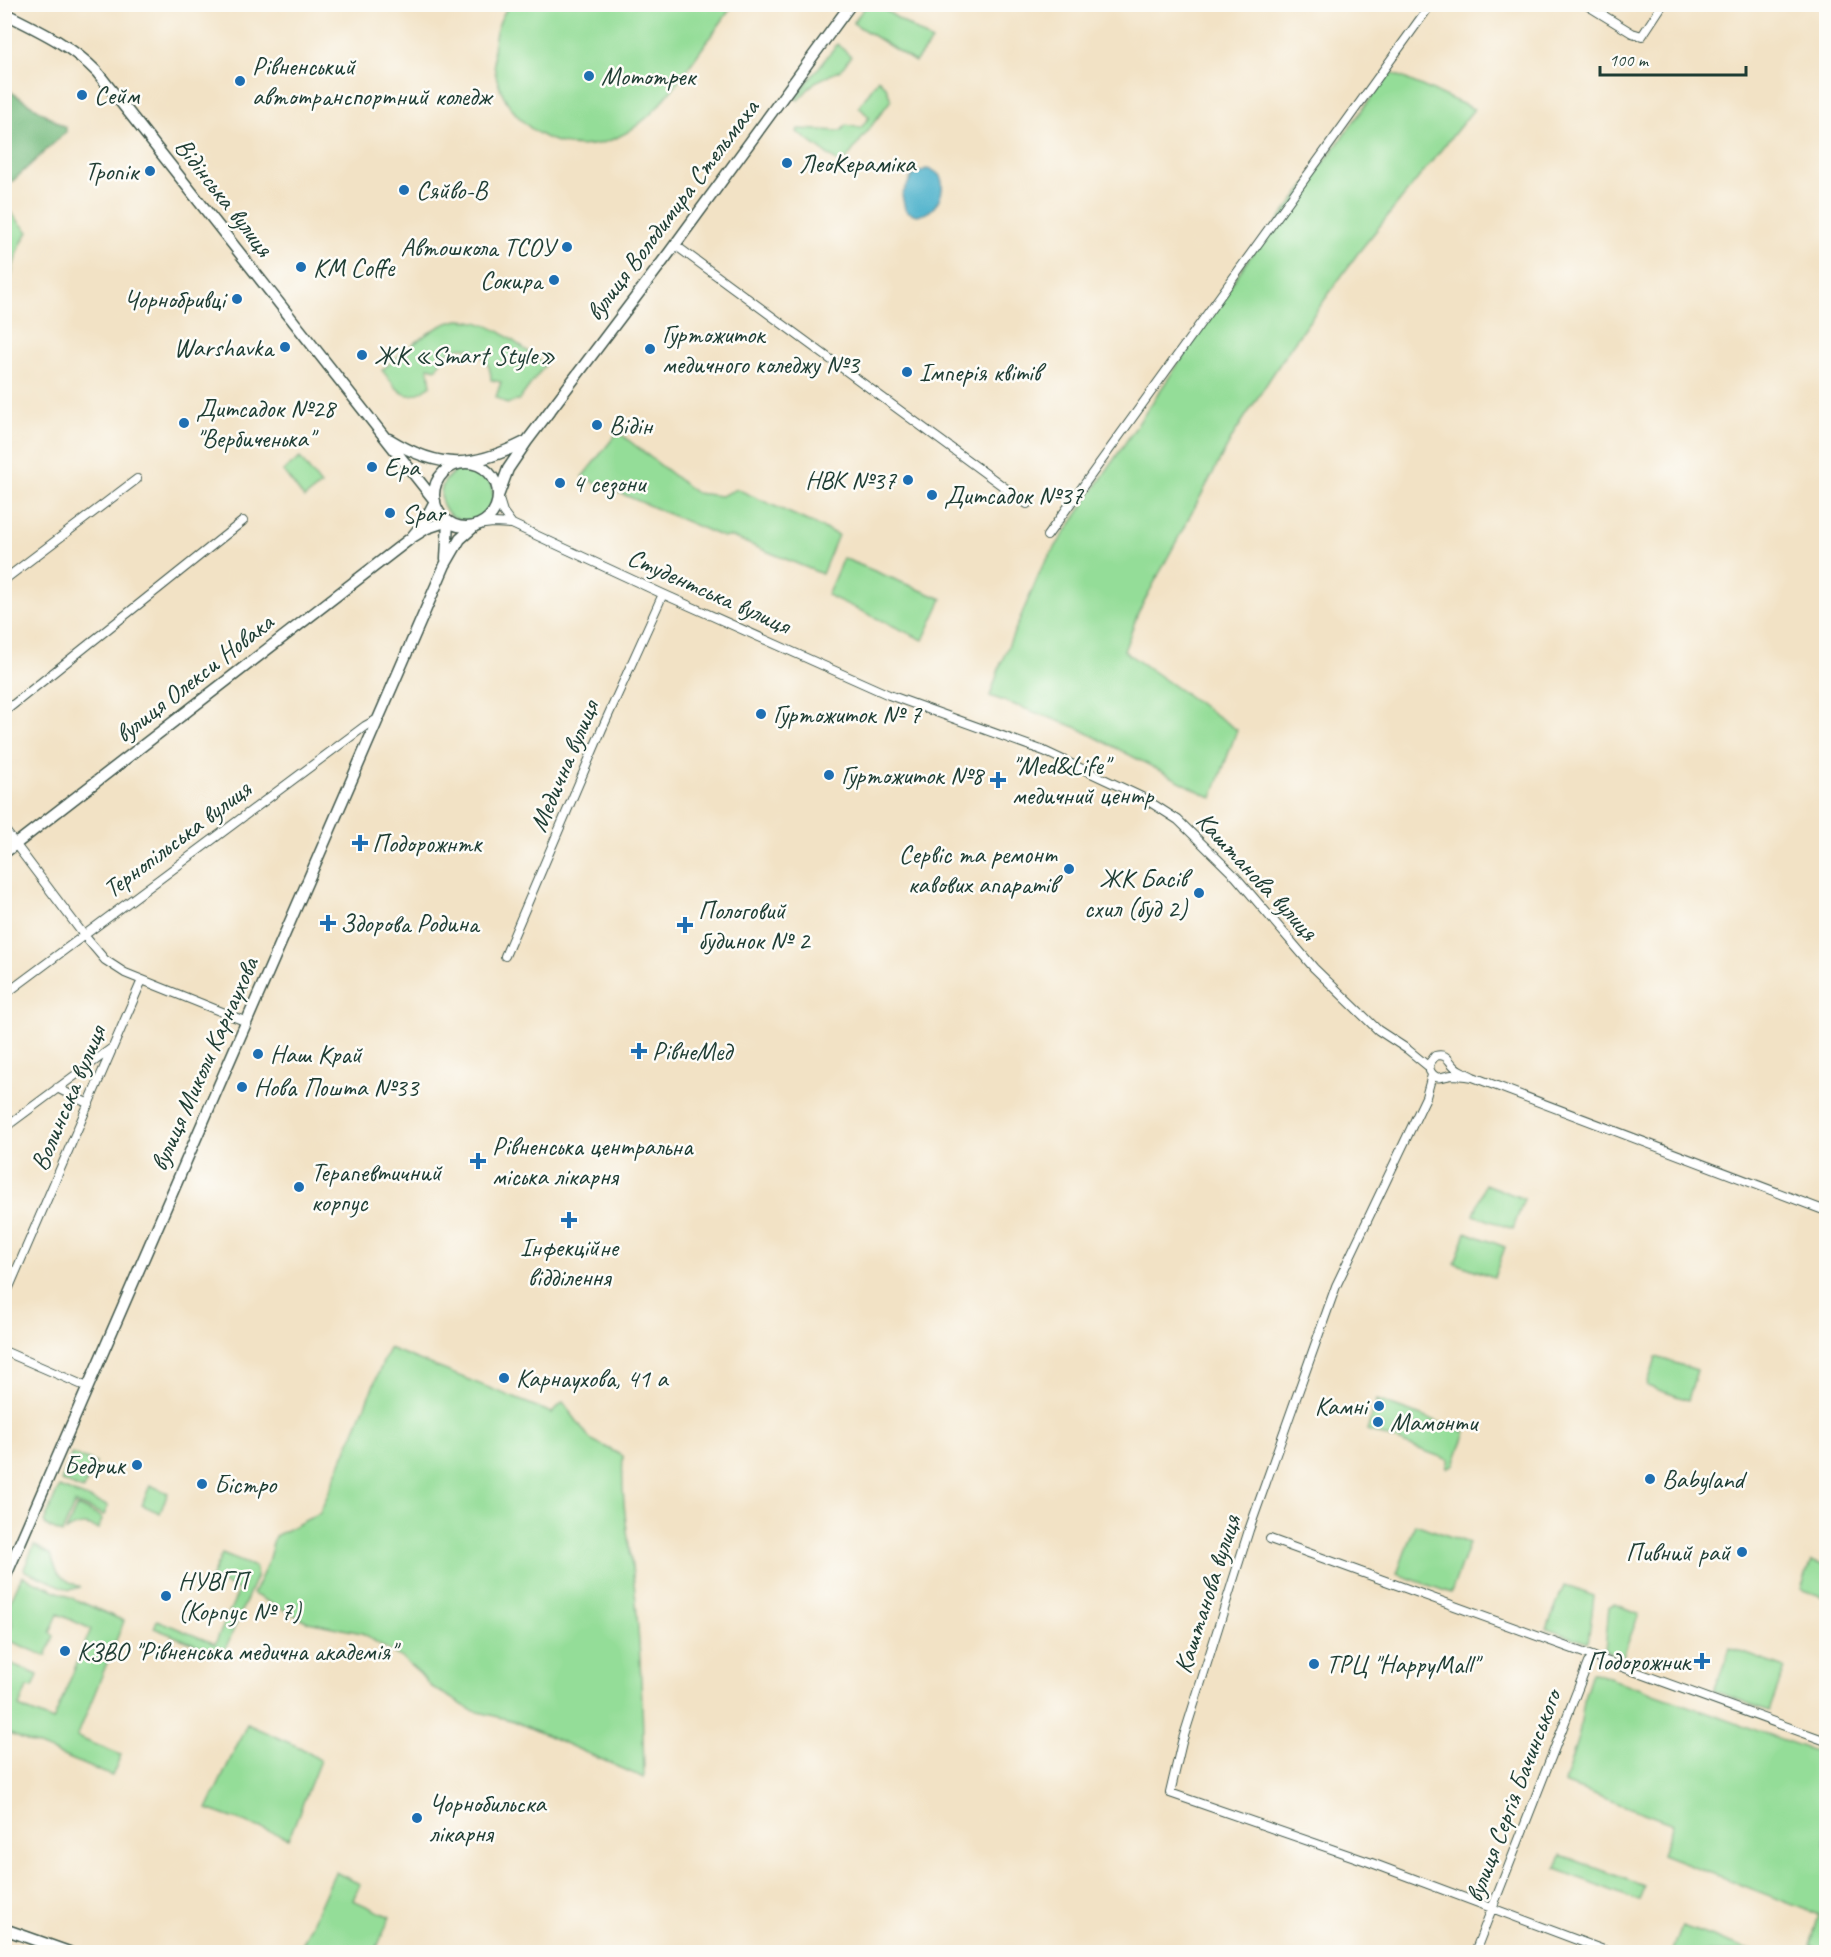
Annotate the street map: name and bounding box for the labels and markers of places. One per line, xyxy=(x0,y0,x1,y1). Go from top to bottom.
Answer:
place label: Рівненський автотранспортний коледж xyxy=(252,50,494,113)
place label: Мототрек xyxy=(601,60,698,93)
marker: Мототрек xyxy=(582,69,596,83)
marker: Рівненський автотранспортний коледж xyxy=(233,74,247,88)
place label: Сейм xyxy=(94,79,141,112)
marker: Сейм xyxy=(75,88,89,102)
place label: ЛеоКерамiка xyxy=(799,147,917,180)
place label: Тропік xyxy=(85,155,140,188)
marker: ЛеоКерамiка xyxy=(780,156,794,170)
marker: Тропік xyxy=(143,164,157,178)
place label: Сяйво-В xyxy=(416,174,489,207)
marker: Сяйво-В xyxy=(397,183,411,197)
place label: Автошкола ТСОУ xyxy=(401,231,558,264)
marker: Автошкола ТСОУ xyxy=(560,240,574,254)
place label: KM Coffe xyxy=(313,251,396,284)
marker: KM Coffe xyxy=(294,260,308,274)
place label: Сокира xyxy=(480,264,544,297)
marker: Сокира xyxy=(547,273,561,287)
place label: Чорнобривці xyxy=(124,283,228,316)
marker: Чорнобривці xyxy=(230,292,244,306)
place label: Гуртожиток медичного коледжу №3 xyxy=(662,318,861,381)
place label: Warshavka xyxy=(174,331,275,364)
place label: ЖК «Smart Style» xyxy=(374,339,556,372)
marker: Warshavka xyxy=(278,340,292,354)
marker: Гуртожиток медичного коледжу №3 xyxy=(643,342,657,356)
marker: ЖК «Smart Style» xyxy=(355,348,369,362)
place label: Імперія квітів xyxy=(919,356,1047,389)
marker: Імперія квітів xyxy=(900,365,914,379)
place label: Дитсадок №28 "Вербиченька" xyxy=(196,392,337,455)
place label: Відін xyxy=(609,409,653,442)
marker: Дитсадок №28 "Вербиченька" xyxy=(177,416,191,430)
marker: Відін xyxy=(590,418,604,432)
place label: Ера xyxy=(384,451,421,484)
marker: Ера xyxy=(365,460,379,474)
place label: НВК №37 xyxy=(805,464,897,497)
place label: 4 сезони xyxy=(572,467,648,500)
marker: НВК №37 xyxy=(901,473,915,487)
marker: 4 сезони xyxy=(553,476,567,490)
place label: Дитсадок №37 xyxy=(944,479,1084,512)
marker: Дитсадок №37 xyxy=(925,488,939,502)
place label: Spar xyxy=(402,497,447,530)
marker: Spar xyxy=(383,506,397,520)
place label: Гуртожиток № 7 xyxy=(773,698,923,731)
marker: Гуртожиток № 7 xyxy=(754,707,768,721)
place label: "Med&Life" медичний центр xyxy=(1012,749,1155,812)
place label: Гуртожиток №8 xyxy=(841,759,985,792)
marker: Гуртожиток №8 xyxy=(822,768,836,782)
marker: "Med&Life" медичний центр xyxy=(989,771,1007,789)
place label: Подорожнтк xyxy=(372,827,483,860)
marker: Подорожнтк xyxy=(353,836,367,850)
place label: Сервіс та ремонт кавових апаратів xyxy=(899,838,1063,901)
marker: Сервіс та ремонт кавових апаратів xyxy=(1062,862,1076,876)
place label: ЖК Басів схил (буд 2) xyxy=(1084,862,1193,925)
marker: ЖК Басів схил (буд 2) xyxy=(1192,886,1206,900)
place label: Пологовий будинок № 2 xyxy=(698,894,812,957)
place label: Здорова Родина xyxy=(340,907,481,940)
marker: Здорова Родина xyxy=(321,916,335,930)
marker: Пологовий будинок № 2 xyxy=(676,916,694,934)
place label: РівнеМед xyxy=(652,1035,734,1068)
place label: Наш Край xyxy=(270,1038,364,1071)
marker: РівнеМед xyxy=(630,1042,648,1060)
marker: Наш Край xyxy=(251,1047,265,1061)
place label: Нова Пошта №33 xyxy=(254,1071,421,1104)
marker: Нова Пошта №33 xyxy=(235,1080,249,1094)
place label: Рівненська центральна міська лікарня xyxy=(492,1130,694,1193)
marker: Рівненська центральна міська лікарня xyxy=(469,1152,487,1170)
place label: Терапевтичний корпус xyxy=(311,1156,444,1219)
marker: Терапевтичний корпус xyxy=(292,1180,306,1194)
marker: Інфекційне відділення xyxy=(560,1211,578,1229)
place label: Інфекційне відділення xyxy=(520,1231,621,1294)
place label: Карнаухова, 41 а xyxy=(516,1362,669,1395)
marker: Карнаухова, 41 а xyxy=(497,1371,511,1385)
place label: Камні xyxy=(1315,1390,1370,1423)
marker: Камні xyxy=(1372,1399,1386,1413)
place label: Мамонти xyxy=(1390,1406,1480,1439)
marker: Мамонти xyxy=(1371,1415,1385,1429)
place label: Бедрик xyxy=(64,1449,126,1482)
marker: Бедрик xyxy=(130,1458,144,1472)
place label: Babyland xyxy=(1662,1463,1748,1496)
place label: Бістро xyxy=(214,1468,278,1501)
marker: Babyland xyxy=(1643,1472,1657,1486)
marker: Бістро xyxy=(195,1477,209,1491)
place label: Пивний рай xyxy=(1626,1536,1732,1569)
marker: Пивний рай xyxy=(1735,1545,1749,1559)
place label: НУВГП (Корпус № 7) xyxy=(178,1565,302,1628)
marker: НУВГП (Корпус № 7) xyxy=(159,1589,173,1603)
place label: КЗВО "Рівненська медична академія" xyxy=(77,1635,401,1668)
marker: КЗВО "Рівненська медична академія" xyxy=(58,1644,72,1658)
place label: Подорожник xyxy=(1587,1645,1693,1678)
place label: ТРЦ "HappyMall" xyxy=(1326,1648,1483,1681)
marker: Подорожник xyxy=(1695,1654,1709,1668)
marker: ТРЦ "HappyMall" xyxy=(1307,1657,1321,1671)
place label: Чорнобильска лікарня xyxy=(429,1787,547,1850)
marker: Чорнобильска лікарня xyxy=(410,1811,424,1825)

